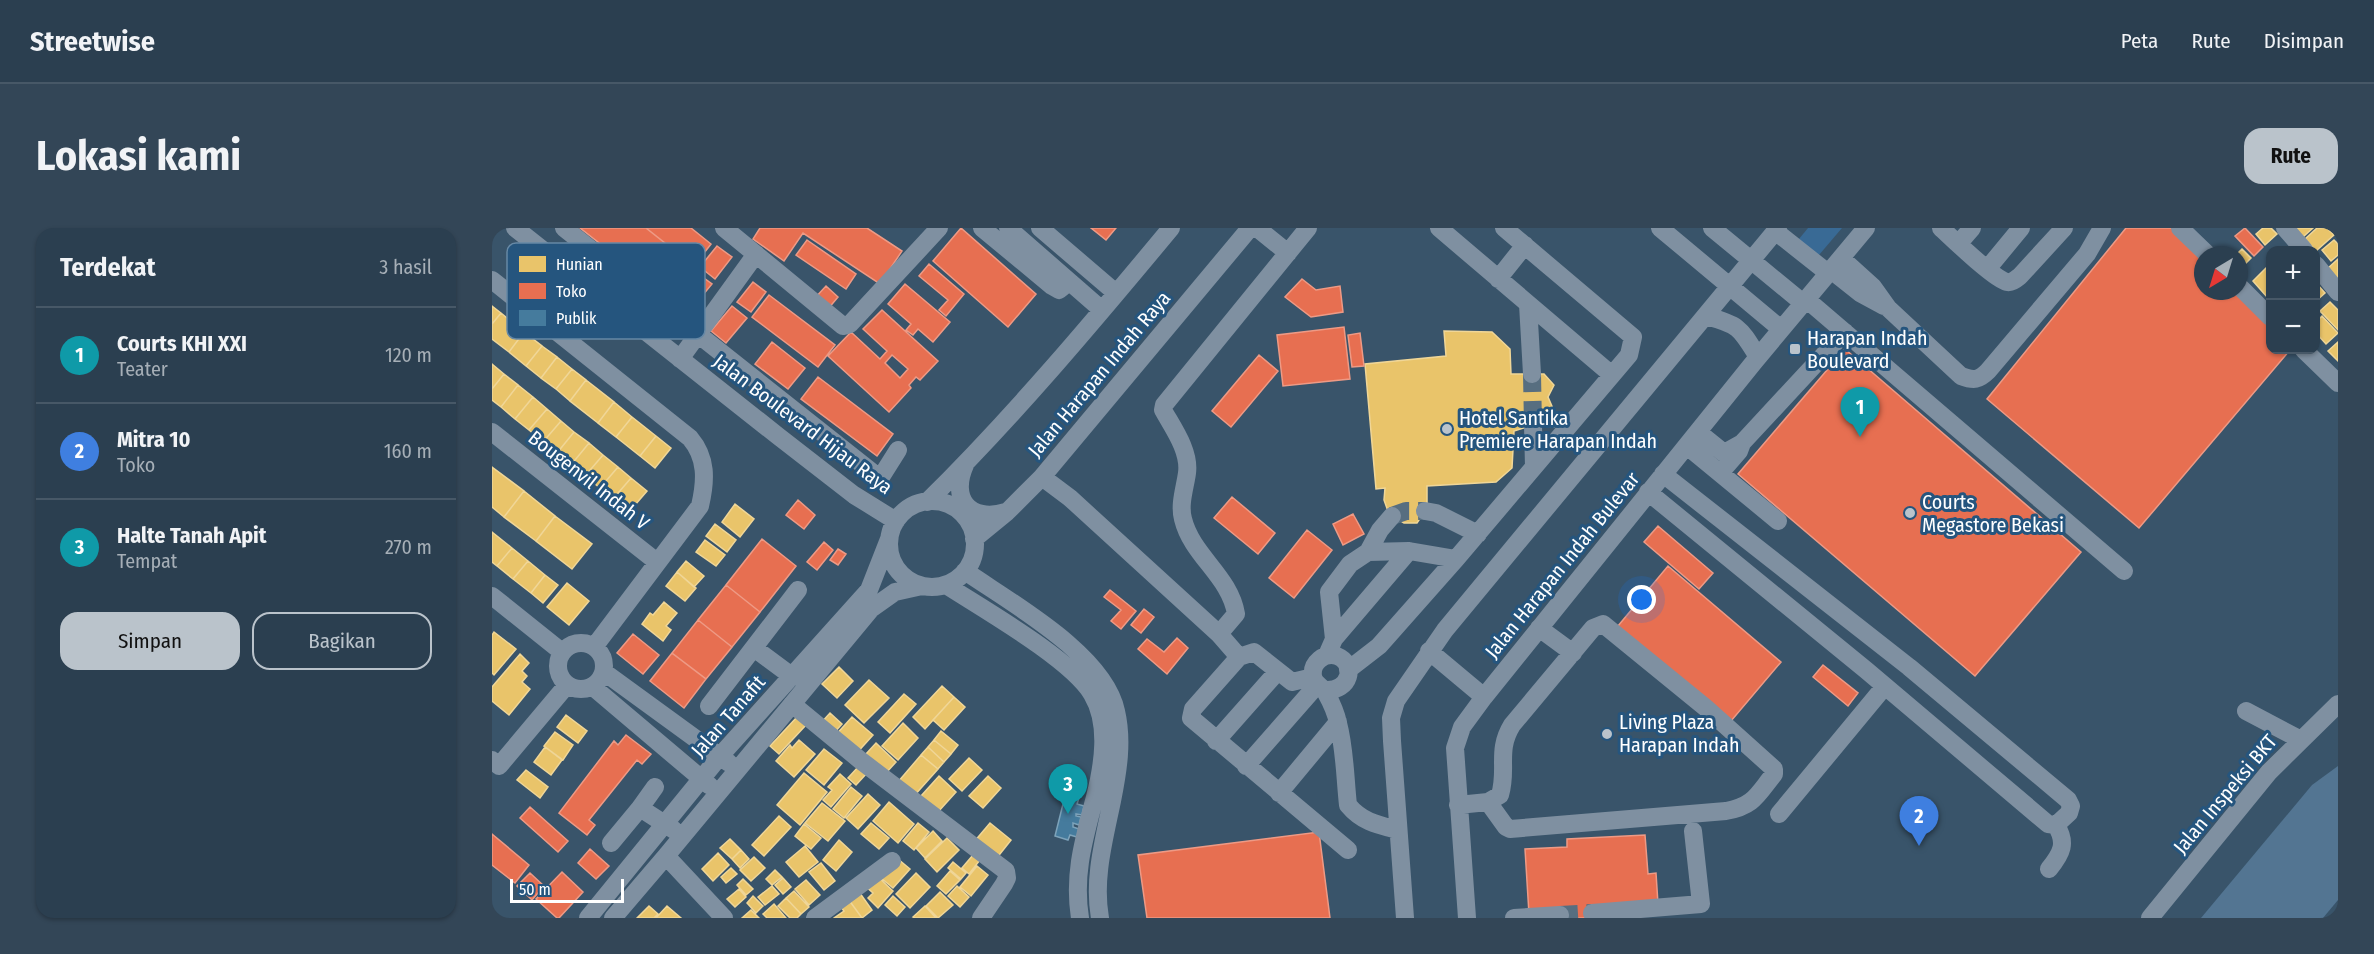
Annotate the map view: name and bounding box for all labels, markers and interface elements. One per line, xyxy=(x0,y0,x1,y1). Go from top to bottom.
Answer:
text: Streetwise xyxy=(30,25,155,58)
text: Peta xyxy=(2121,28,2158,54)
text: Rute xyxy=(2191,28,2231,54)
text: Disimpan xyxy=(2264,28,2344,54)
button: Rute xyxy=(2244,128,2338,184)
text: Lokasi kami xyxy=(36,131,241,181)
legend xyxy=(507,243,705,339)
north arrow xyxy=(2194,246,2248,300)
map controls xyxy=(2266,246,2320,354)
button: + xyxy=(2266,246,2320,300)
text: Terdekat xyxy=(60,252,156,283)
text: 3 hasil xyxy=(379,255,432,279)
text: Hunian xyxy=(556,255,603,274)
text: Toko xyxy=(556,282,587,301)
street label: Jalan Harapan Indah Raya xyxy=(1023,286,1175,462)
button: − xyxy=(2266,300,2320,354)
text: Publik xyxy=(556,309,597,328)
place label: Harapan Indah Boulevard xyxy=(1807,326,1927,373)
text: Courts KHI XXI xyxy=(117,330,247,357)
marker: Harapan Indah Boulevard xyxy=(1788,342,1802,356)
text: 1 xyxy=(75,343,84,367)
text: 120 m xyxy=(385,343,432,367)
street label: Jalan Boulevard Hijau Raya xyxy=(709,349,897,499)
text: Teater xyxy=(117,357,168,381)
pin: 1 xyxy=(1840,388,1880,437)
place label: Hotel Santika Premiere Harapan Indah xyxy=(1459,406,1657,453)
marker: Hotel Santika Premiere Harapan Indah xyxy=(1440,422,1454,436)
street label: Bougenvil Indah V xyxy=(524,425,655,535)
text: Mitra 10 xyxy=(117,426,191,453)
text: 2 xyxy=(75,439,84,463)
text: 160 m xyxy=(384,439,432,463)
text: Toko xyxy=(117,453,155,477)
street label: Jalan Harapan Indah Bulevar xyxy=(1480,467,1644,663)
place label: Courts Megastore Bekasi xyxy=(1922,490,2064,537)
marker: Courts Megastore Bekasi xyxy=(1903,506,1917,520)
text: Halte Tanah Apit xyxy=(117,522,267,549)
text: 3 xyxy=(75,535,84,559)
text: 270 m xyxy=(385,535,432,559)
text: Tempat xyxy=(117,549,177,573)
your location xyxy=(1627,585,1656,614)
button: Simpan xyxy=(60,612,240,670)
button: Bagikan xyxy=(252,612,432,670)
street label: Jalan Tanafit xyxy=(686,670,770,762)
place label: Living Plaza Harapan Indah xyxy=(1619,710,1739,757)
marker: Living Plaza Harapan Indah xyxy=(1600,727,1614,741)
street label: Jalan Inspeksi BKT xyxy=(2168,729,2282,859)
pin: 3 xyxy=(1048,764,1088,814)
pin: 2 xyxy=(1900,796,1938,846)
scale bar xyxy=(510,876,624,904)
text: 50 m xyxy=(519,880,551,899)

